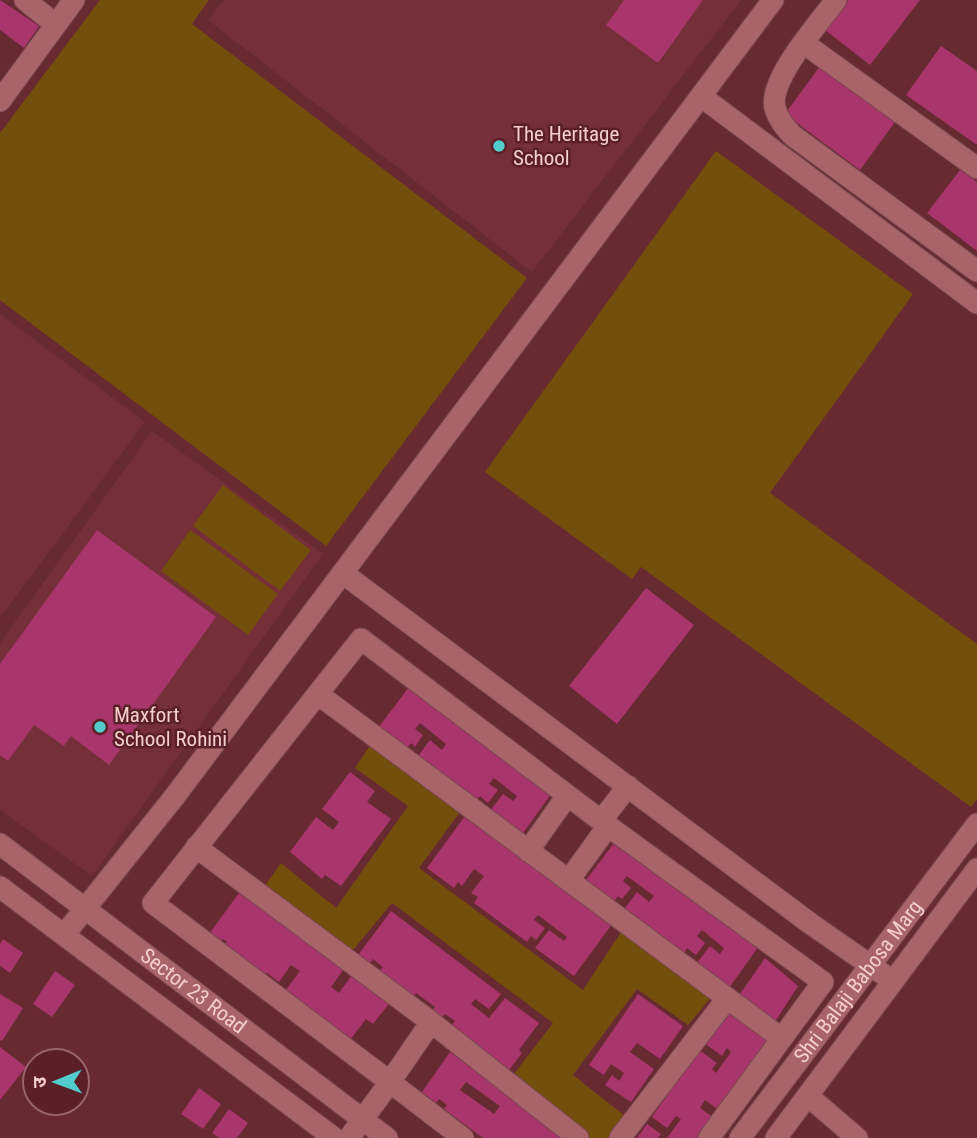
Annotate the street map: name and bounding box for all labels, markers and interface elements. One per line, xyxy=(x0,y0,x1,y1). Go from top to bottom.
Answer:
place label: The Heritage School xyxy=(513,122,619,170)
marker: The Heritage School xyxy=(491,138,507,154)
place label: Maxfort School Rohini xyxy=(114,703,227,751)
marker: Maxfort School Rohini xyxy=(92,719,108,735)
street label: Shri Balaji Babosa Marg xyxy=(789,896,927,1068)
street label: Sector 23 Road xyxy=(136,943,251,1039)
north arrow xyxy=(21,1047,91,1117)
text: उ xyxy=(28,1076,51,1088)

